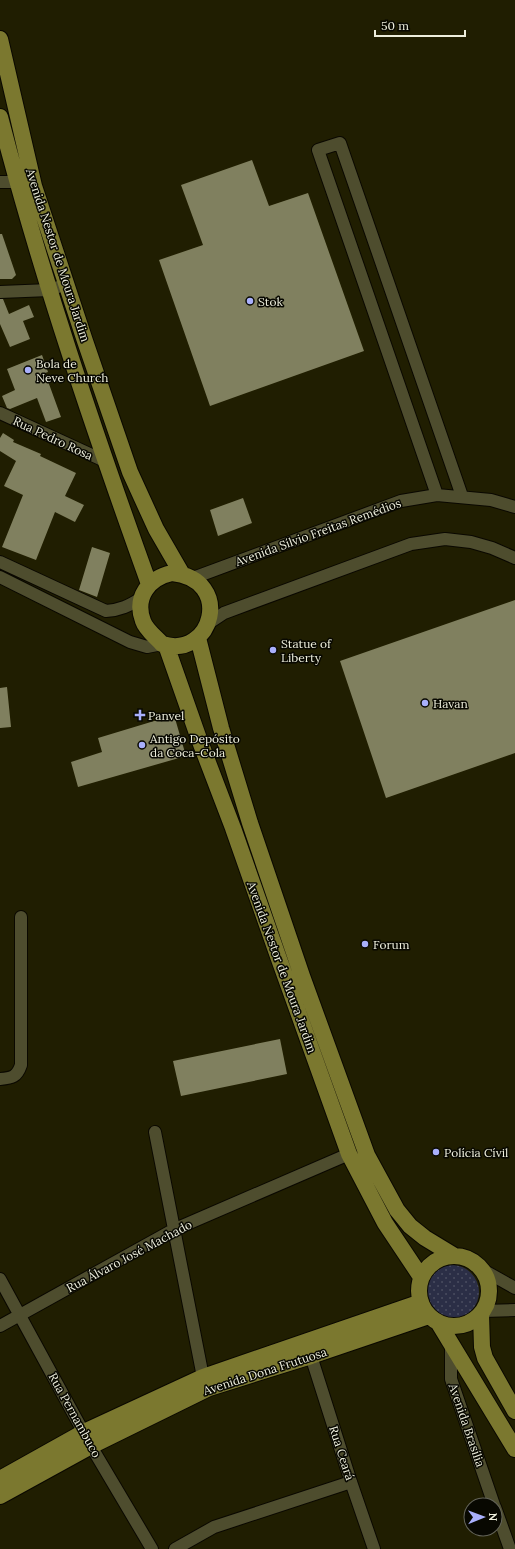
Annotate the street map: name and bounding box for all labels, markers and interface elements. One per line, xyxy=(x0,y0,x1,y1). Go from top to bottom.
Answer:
scale bar xyxy=(375,12,465,38)
text: 50 m xyxy=(381,18,409,33)
street label: Avenida Nestor de Moura Jardim xyxy=(23,165,93,344)
place label: Stok xyxy=(258,294,283,309)
marker: Stok xyxy=(245,296,255,306)
place label: Bola de Neve Church xyxy=(36,356,109,385)
marker: Bola de Neve Church xyxy=(23,365,33,375)
street label: Rua Pedro Rosa xyxy=(11,413,95,463)
street label: Avenida Sílvio Freitas Remédios xyxy=(232,495,403,569)
place label: Statue of Liberty xyxy=(281,636,332,665)
marker: Statue of Liberty xyxy=(268,645,278,655)
place label: Havan xyxy=(433,696,468,711)
marker: Havan xyxy=(420,698,430,708)
place label: Panvel xyxy=(148,708,184,723)
marker: Panvel xyxy=(135,710,145,720)
place label: Antigo Depósito da Coca-Cola xyxy=(149,731,240,760)
marker: Antigo Depósito da Coca-Cola xyxy=(137,740,147,750)
street label: Avenida Nestor de Moura Jardim xyxy=(244,878,320,1055)
place label: Forum xyxy=(373,937,410,952)
marker: Forum xyxy=(360,939,370,949)
place label: Polícia Cívil xyxy=(444,1145,508,1160)
marker: Polícia Cívil xyxy=(431,1147,441,1157)
street label: Rua Álvaro José Machado xyxy=(64,1217,194,1295)
street label: Avenida Dona Frutuosa xyxy=(200,1344,329,1398)
street label: Rua Pernambuco xyxy=(46,1370,104,1460)
street label: Avenida Brasília xyxy=(445,1380,488,1469)
street label: Rua Ceará xyxy=(326,1424,358,1482)
north arrow xyxy=(463,1497,503,1537)
text: N xyxy=(486,1512,500,1522)

